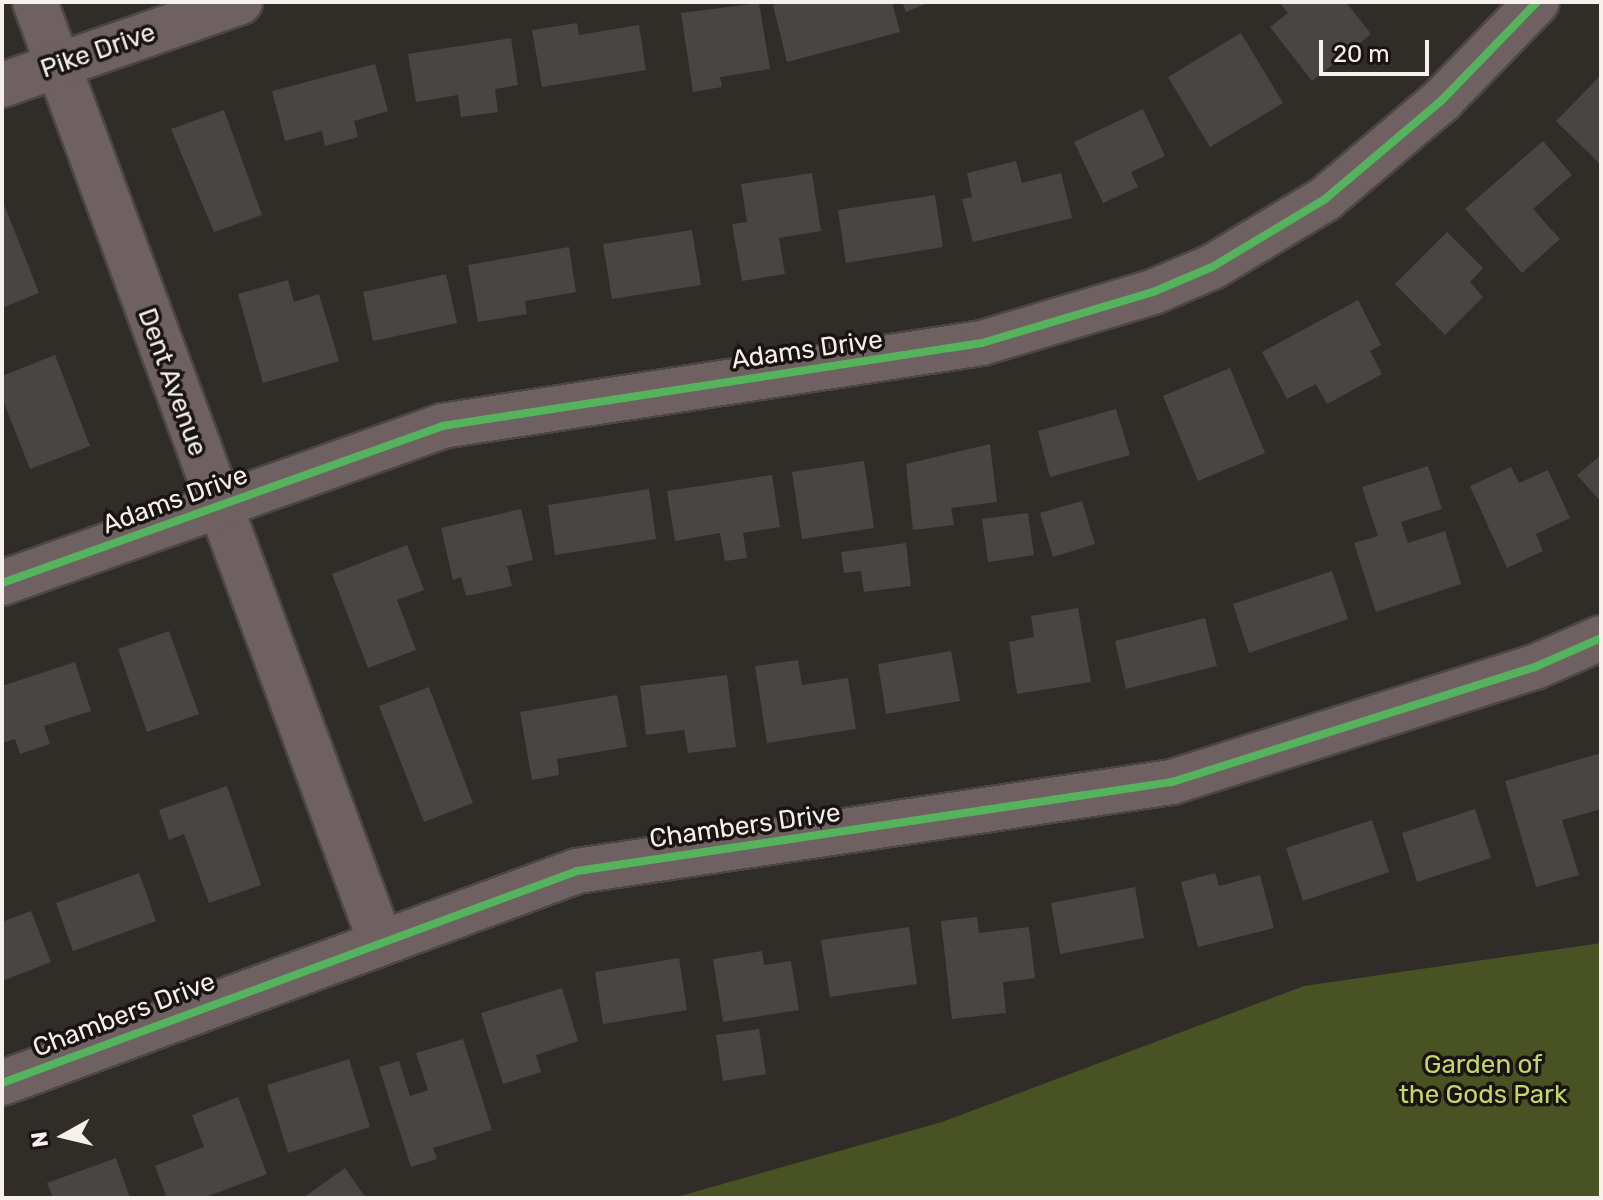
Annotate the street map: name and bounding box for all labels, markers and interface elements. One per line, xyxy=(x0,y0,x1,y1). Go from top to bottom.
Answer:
street label: Pike Drive xyxy=(37,17,159,85)
scale bar xyxy=(1323,24,1433,74)
text: 20 m xyxy=(1333,40,1390,68)
street label: Dent Avenue xyxy=(131,304,213,460)
street label: Adams Drive xyxy=(729,324,885,376)
street label: Adams Drive xyxy=(98,459,252,541)
street label: Chambers Drive xyxy=(647,797,843,855)
street label: Chambers Drive xyxy=(28,966,220,1064)
park label: Garden of the Gods Park xyxy=(1399,1049,1567,1110)
north arrow xyxy=(24,1096,104,1176)
text: N xyxy=(25,1130,54,1149)

